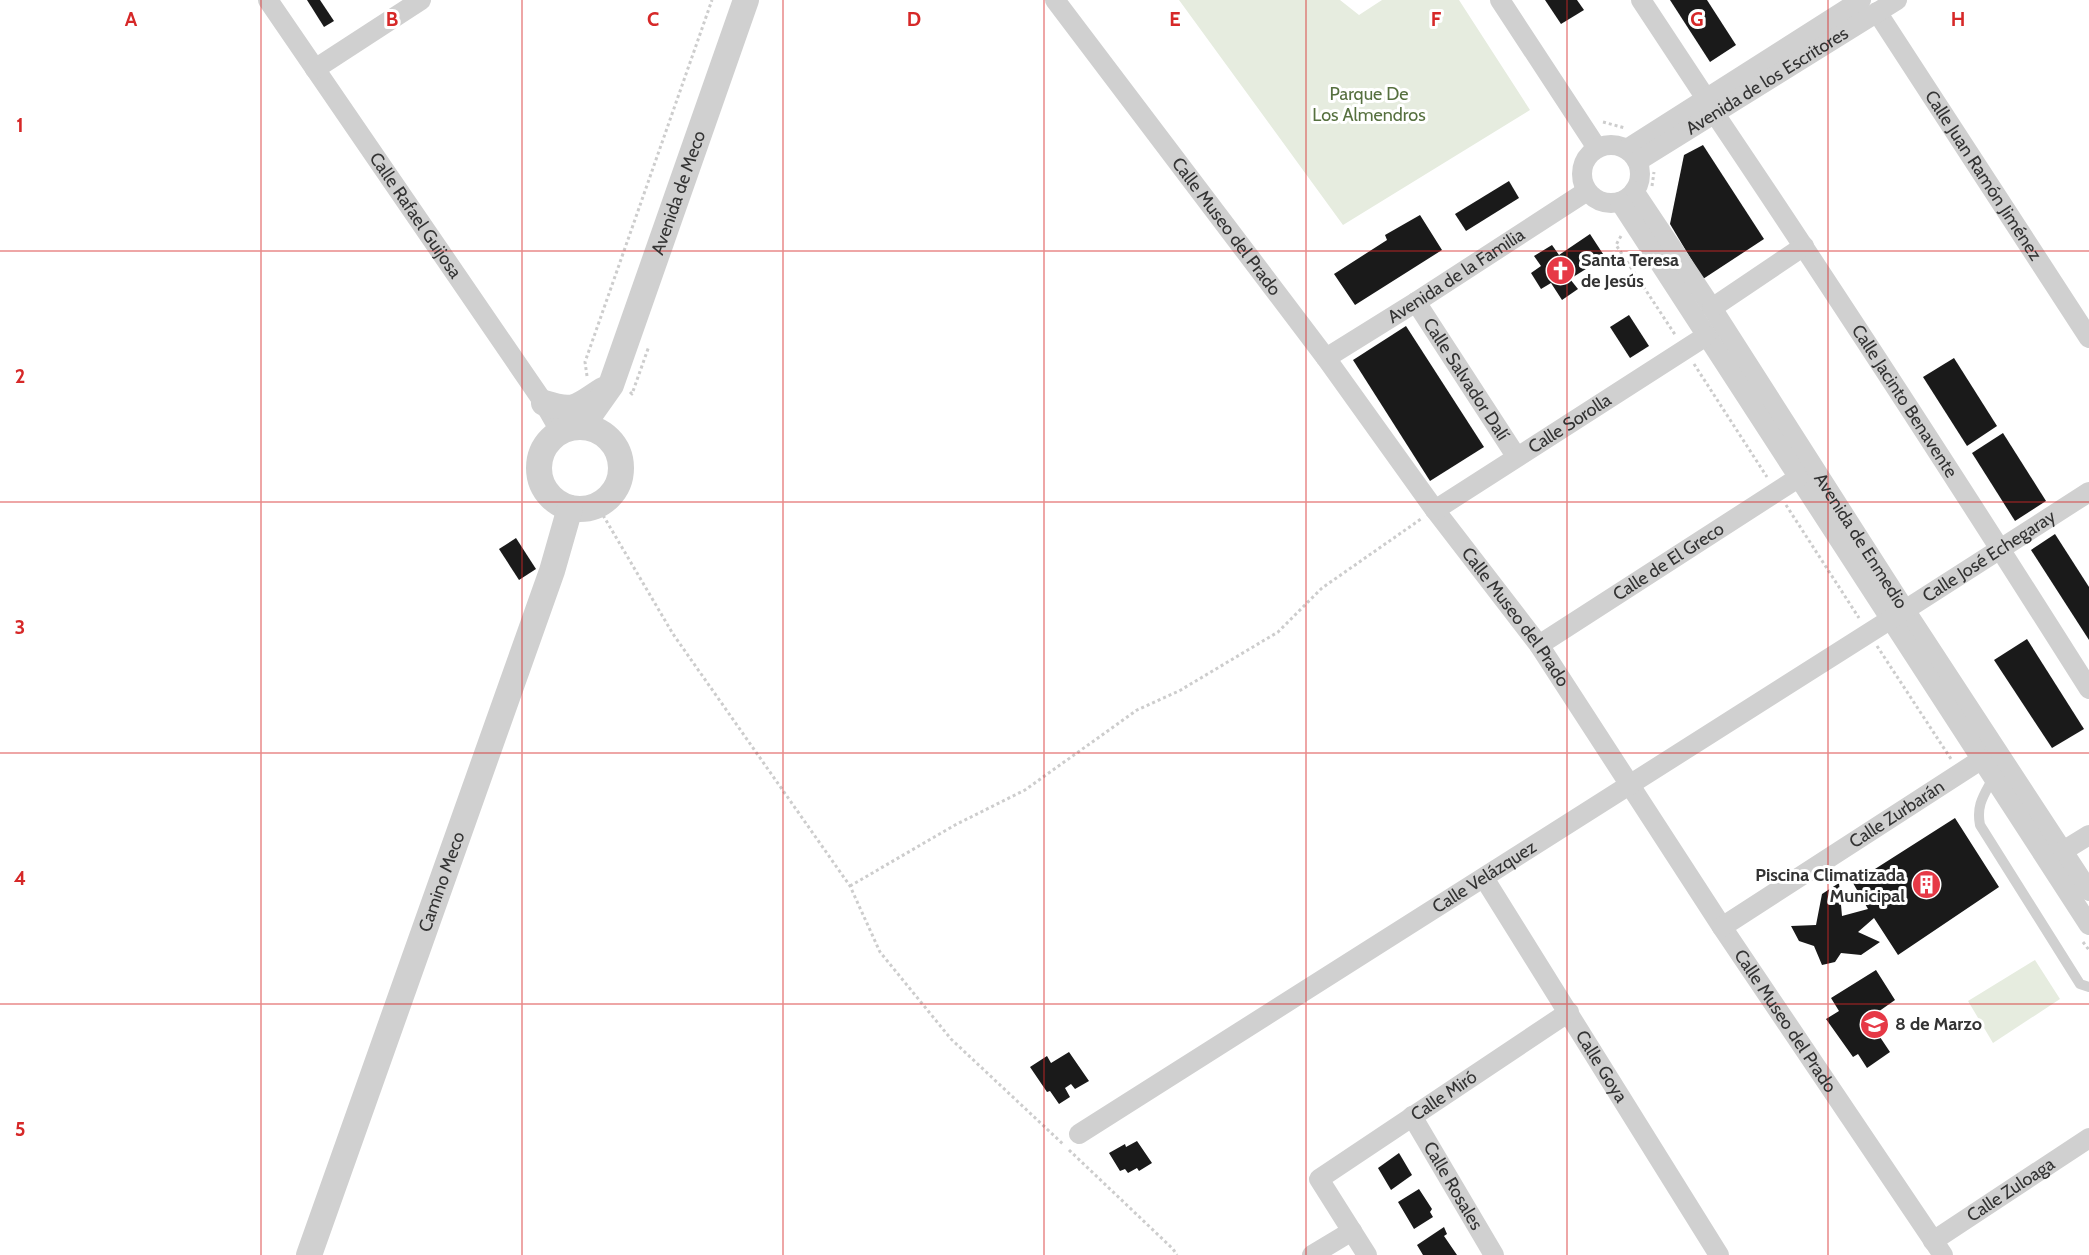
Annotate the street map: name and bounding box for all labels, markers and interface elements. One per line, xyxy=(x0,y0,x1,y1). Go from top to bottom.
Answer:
text: A xyxy=(125,7,138,31)
text: B xyxy=(386,7,398,31)
text: C xyxy=(647,7,659,31)
text: D xyxy=(907,7,921,31)
text: E xyxy=(1169,7,1181,31)
text: F xyxy=(1431,7,1442,31)
text: G xyxy=(1690,7,1704,31)
text: H xyxy=(1951,7,1965,31)
street label: Avenida de los Escritores xyxy=(1682,22,1852,139)
park label: Parque De Los Almendros xyxy=(1312,83,1426,126)
street label: Calle Juan Ramón Jiménez xyxy=(1920,86,2047,265)
text: 1 xyxy=(16,113,24,137)
street label: Avenida de Meco xyxy=(647,128,710,258)
street label: Calle Rafael Guijosa xyxy=(365,148,467,283)
street label: Calle Museo del Prado xyxy=(1167,153,1286,300)
street label: Avenida de la Familia xyxy=(1384,223,1529,328)
place label: Santa Teresa de Jesús xyxy=(1581,249,1679,292)
church icon: Santa Teresa de Jesús xyxy=(1544,254,1576,286)
street label: Calle Salvador Dalí xyxy=(1418,314,1514,445)
street label: Calle Jacinto Benavente xyxy=(1847,321,1962,482)
text: 2 xyxy=(15,364,25,388)
street label: Calle Sorolla xyxy=(1524,389,1616,458)
street label: Avenida de Enmedio xyxy=(1809,469,1912,613)
street label: Calle José Echegaray xyxy=(1918,505,2060,607)
street label: Calle de El Greco xyxy=(1609,518,1728,605)
street label: Calle Museo del Prado xyxy=(1457,543,1574,691)
text: 3 xyxy=(15,615,25,639)
street label: Calle Zurbarán xyxy=(1845,775,1948,853)
street label: Camino Meco xyxy=(414,829,470,935)
street label: Calle Velázquez xyxy=(1428,836,1541,918)
place label: Piscina Climatizada Municipal xyxy=(1755,864,1905,907)
text: 4 xyxy=(14,866,26,890)
building icon: Piscina Climatizada Municipal xyxy=(1910,869,1942,901)
street label: Calle Museo del Prado xyxy=(1729,945,1841,1097)
school or university icon: 8 de Marzo xyxy=(1858,1008,1890,1040)
place label: 8 de Marzo xyxy=(1895,1013,1982,1035)
street label: Calle Goya xyxy=(1571,1026,1632,1107)
street label: Calle Miró xyxy=(1406,1066,1481,1126)
text: 5 xyxy=(15,1117,25,1141)
street label: Calle Rosales xyxy=(1419,1138,1488,1234)
street label: Calle Zuloaga xyxy=(1963,1153,2059,1227)

